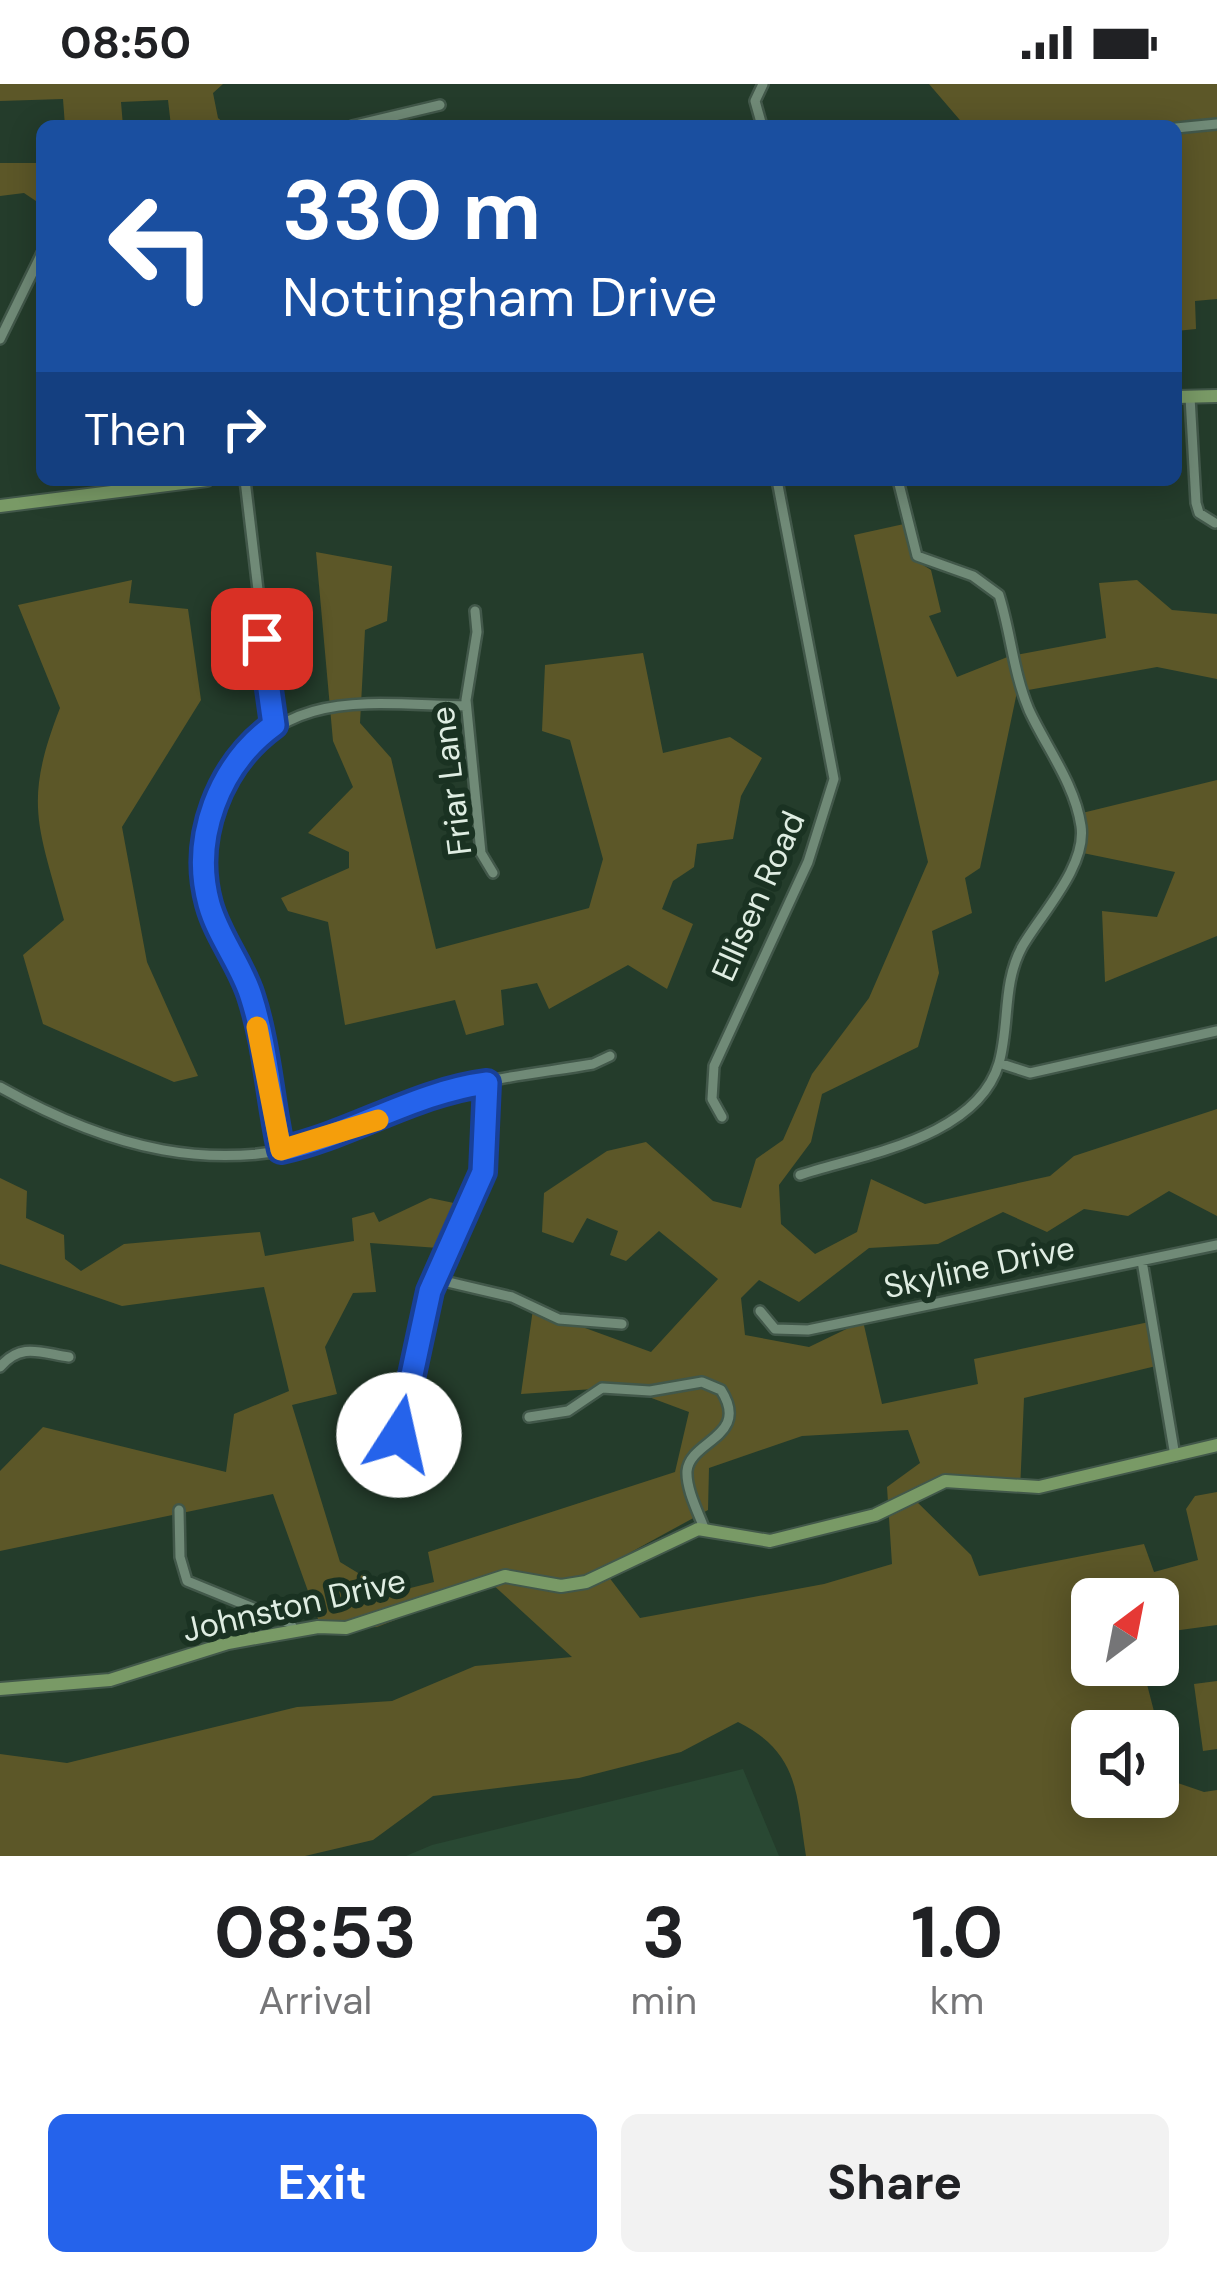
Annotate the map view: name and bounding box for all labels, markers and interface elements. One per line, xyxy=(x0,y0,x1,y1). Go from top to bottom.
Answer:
text: 08:50 xyxy=(60,13,191,72)
text: 330 m xyxy=(282,156,541,265)
icon: left xyxy=(84,168,240,324)
text: Nottingham Drive xyxy=(282,262,717,333)
icon: right xyxy=(211,396,277,462)
text: Then xyxy=(84,400,187,459)
pin xyxy=(211,588,313,690)
icon: arrive xyxy=(229,606,295,672)
street label: Friar Lane xyxy=(421,704,481,858)
street label: Ellisen Road xyxy=(702,805,814,987)
street label: Skyline Drive xyxy=(880,1226,1078,1308)
position arrow xyxy=(336,1372,462,1498)
street label: Johnston Drive xyxy=(178,1558,410,1652)
north arrow xyxy=(1071,1578,1179,1686)
map controls xyxy=(1071,1578,1179,1818)
button: sound xyxy=(1071,1710,1179,1818)
text: 08:53 xyxy=(214,1886,417,1979)
text: 3 xyxy=(642,1886,686,1979)
text: 1.0 xyxy=(911,1886,1003,1979)
text: Arrival xyxy=(258,1975,372,2026)
text: min xyxy=(631,1975,697,2026)
text: km xyxy=(930,1975,984,2026)
button: Exit xyxy=(48,2114,597,2252)
button: Share xyxy=(621,2114,1169,2252)

